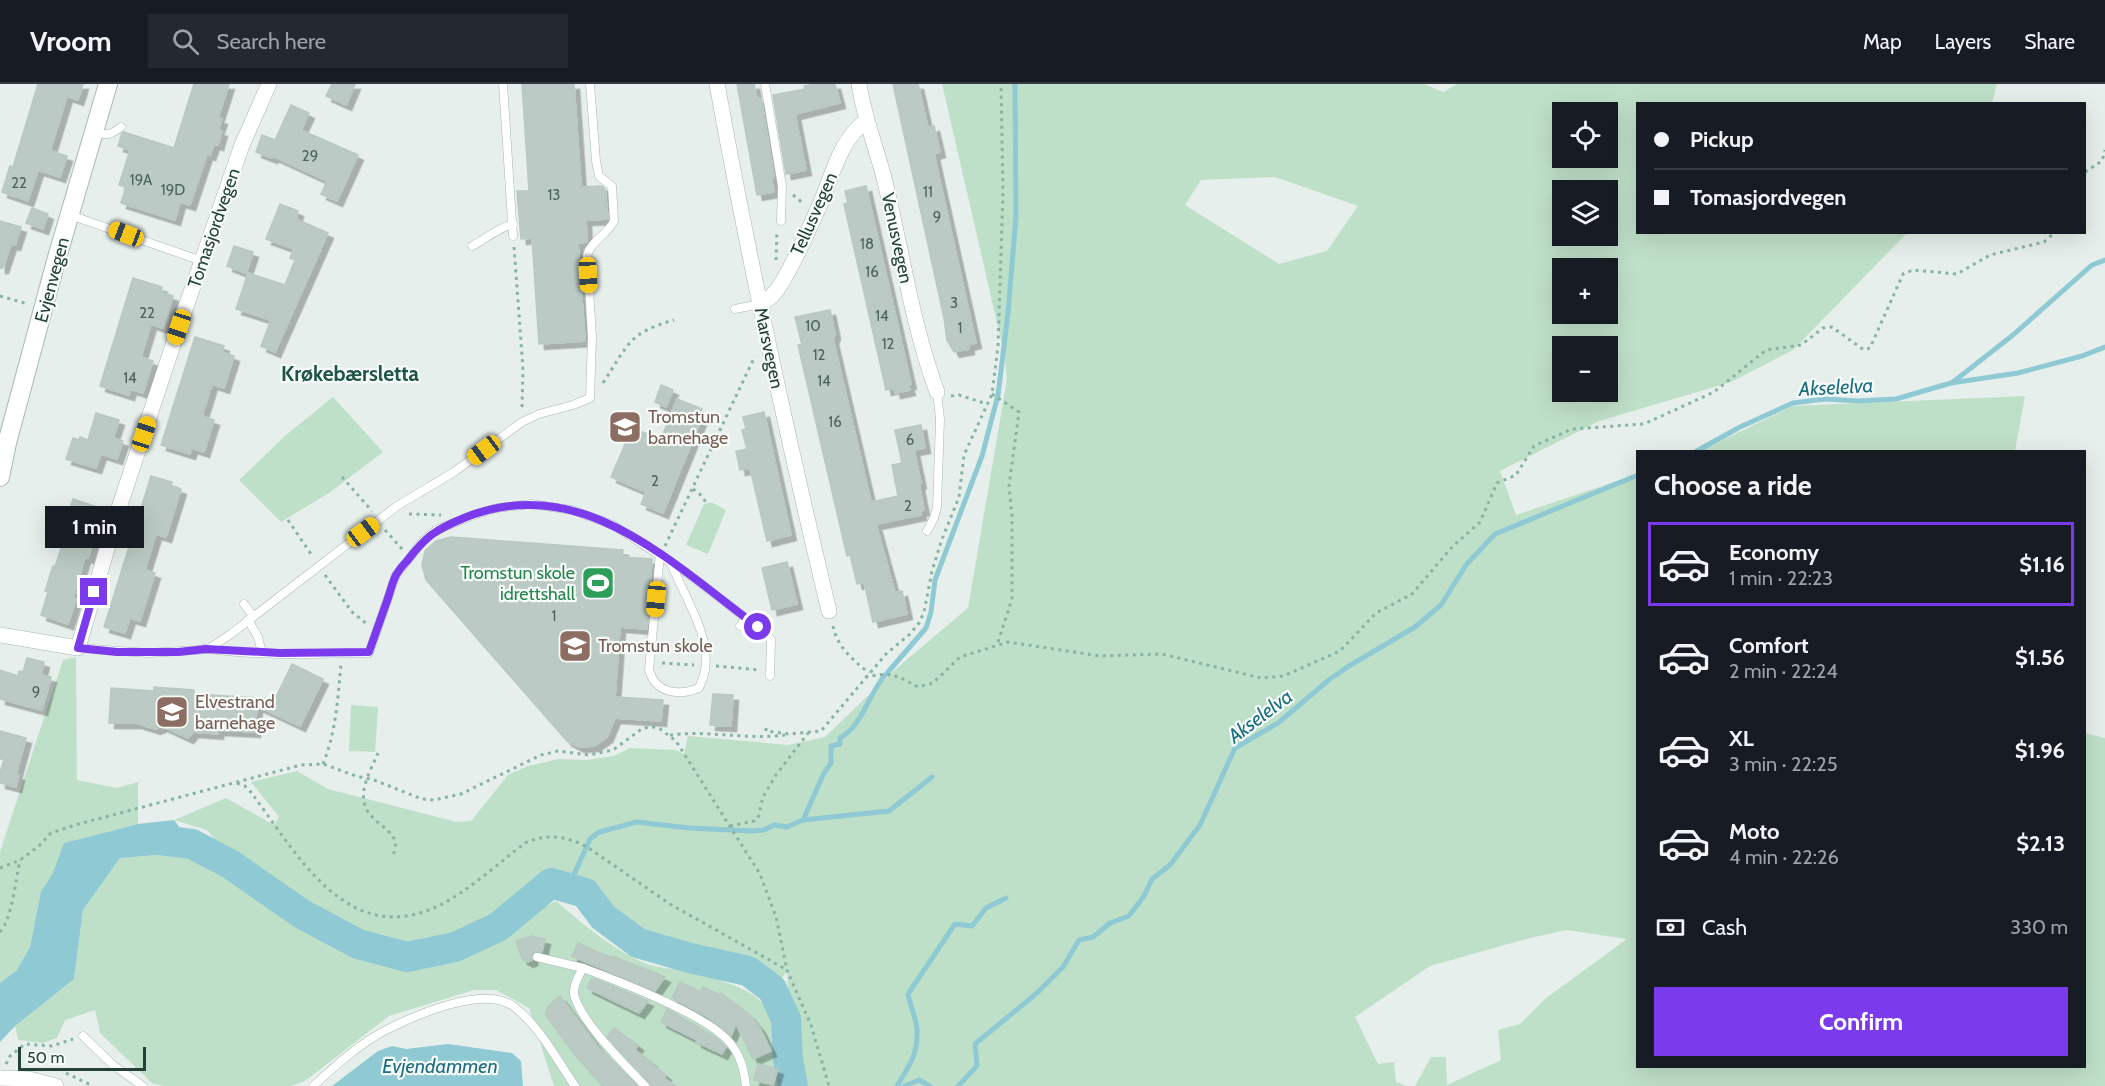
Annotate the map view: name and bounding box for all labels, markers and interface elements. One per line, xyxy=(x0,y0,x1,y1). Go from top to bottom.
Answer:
search box xyxy=(148,14,568,68)
text: Vroom xyxy=(30,24,112,58)
icon: search xyxy=(169,25,202,58)
text: Search here xyxy=(217,28,326,55)
text: Map xyxy=(1863,29,1902,54)
text: Layers xyxy=(1935,29,1991,54)
text: Share xyxy=(2024,29,2075,54)
map controls xyxy=(1552,102,1618,402)
button: locate xyxy=(1552,102,1618,168)
text: Pickup xyxy=(1690,126,1754,153)
house number: 29 xyxy=(302,147,318,165)
street label: Tomasjordvegen xyxy=(183,165,245,291)
street label: Tellusvegen xyxy=(786,169,842,259)
house number: 19A xyxy=(130,171,153,189)
house number: 22 xyxy=(11,174,27,192)
button: layers xyxy=(1552,180,1618,246)
house number: 19D xyxy=(161,181,185,199)
house number: 11 xyxy=(923,183,933,201)
text: Tomasjordvegen xyxy=(1690,184,1846,211)
house number: 13 xyxy=(547,186,561,204)
street label: Venusvegen xyxy=(877,191,917,285)
house number: 9 xyxy=(933,208,941,226)
car xyxy=(106,219,146,249)
street label: Evjenvegen xyxy=(30,235,74,325)
house number: 18 xyxy=(860,235,874,253)
car xyxy=(578,257,598,293)
button: + xyxy=(1552,258,1618,324)
house number: 16 xyxy=(865,263,879,281)
house number: 3 xyxy=(950,294,958,312)
house number: 22 xyxy=(139,304,155,322)
street label: Marsvegen xyxy=(750,305,788,391)
car xyxy=(165,307,193,347)
house number: 14 xyxy=(875,307,889,325)
house number: 10 xyxy=(805,317,821,335)
house number: 1 xyxy=(958,319,962,337)
house number: 12 xyxy=(882,335,895,353)
button: − xyxy=(1552,336,1618,402)
house number: 12 xyxy=(813,346,826,364)
district label: Krøkebærsletta xyxy=(281,361,419,386)
house number: 14 xyxy=(123,369,137,387)
house number: 14 xyxy=(817,372,831,390)
water label: Akselelva xyxy=(1797,373,1874,401)
place label: Tromstun barnehage xyxy=(648,406,728,449)
school or university icon: Tromstun barnehage xyxy=(607,409,643,445)
house number: 16 xyxy=(828,413,842,431)
car xyxy=(130,414,158,454)
house number: 6 xyxy=(906,431,914,449)
car xyxy=(464,432,504,468)
text: Choose a ride xyxy=(1654,469,1812,502)
house number: 2 xyxy=(651,472,659,490)
house number: 2 xyxy=(904,497,912,515)
callout: 1 min xyxy=(44,505,144,547)
car xyxy=(343,514,383,550)
text: 1 min xyxy=(72,515,117,539)
icon: car xyxy=(1657,537,1711,591)
text: Economy xyxy=(1729,539,1819,566)
text: $1.16 xyxy=(2019,551,2065,578)
place label: Tromstun skole idrettshall xyxy=(460,562,576,605)
sports icon: Tromstun skole idrettshall xyxy=(580,565,616,601)
text: 1 min · 22:23 xyxy=(1729,566,1833,590)
route end xyxy=(80,578,107,605)
car xyxy=(645,580,667,618)
house number: 1 xyxy=(552,607,556,625)
route start xyxy=(744,613,771,640)
school or university icon: Tromstun skole xyxy=(557,628,593,664)
icon: car xyxy=(1657,630,1711,684)
text: Comfort xyxy=(1729,632,1808,659)
place label: Tromstun skole xyxy=(598,635,713,657)
text: $1.56 xyxy=(2015,644,2065,671)
text: 2 min · 22:24 xyxy=(1729,659,1838,683)
house number: 9 xyxy=(32,683,40,701)
water label: Akselelva xyxy=(1222,684,1297,749)
place label: Elvestrand barnehage xyxy=(195,691,275,734)
school or university icon: Elvestrand barnehage xyxy=(154,694,190,730)
icon: car xyxy=(1657,723,1711,777)
text: XL xyxy=(1729,725,1754,752)
text: $1.96 xyxy=(2015,737,2065,764)
text: 3 min · 22:25 xyxy=(1729,752,1837,776)
icon: car xyxy=(1657,816,1711,870)
text: Moto xyxy=(1729,818,1780,845)
text: $2.13 xyxy=(2016,830,2065,857)
text: 4 min · 22:26 xyxy=(1729,845,1839,869)
icon: cash xyxy=(1654,911,1687,944)
text: Cash xyxy=(1702,914,1747,941)
text: 330 m xyxy=(2010,915,2068,939)
button: Confirm xyxy=(1654,987,2068,1056)
scale bar xyxy=(18,1044,146,1072)
text: 50 m xyxy=(27,1048,64,1067)
water label: Evjendammen xyxy=(382,1054,498,1078)

